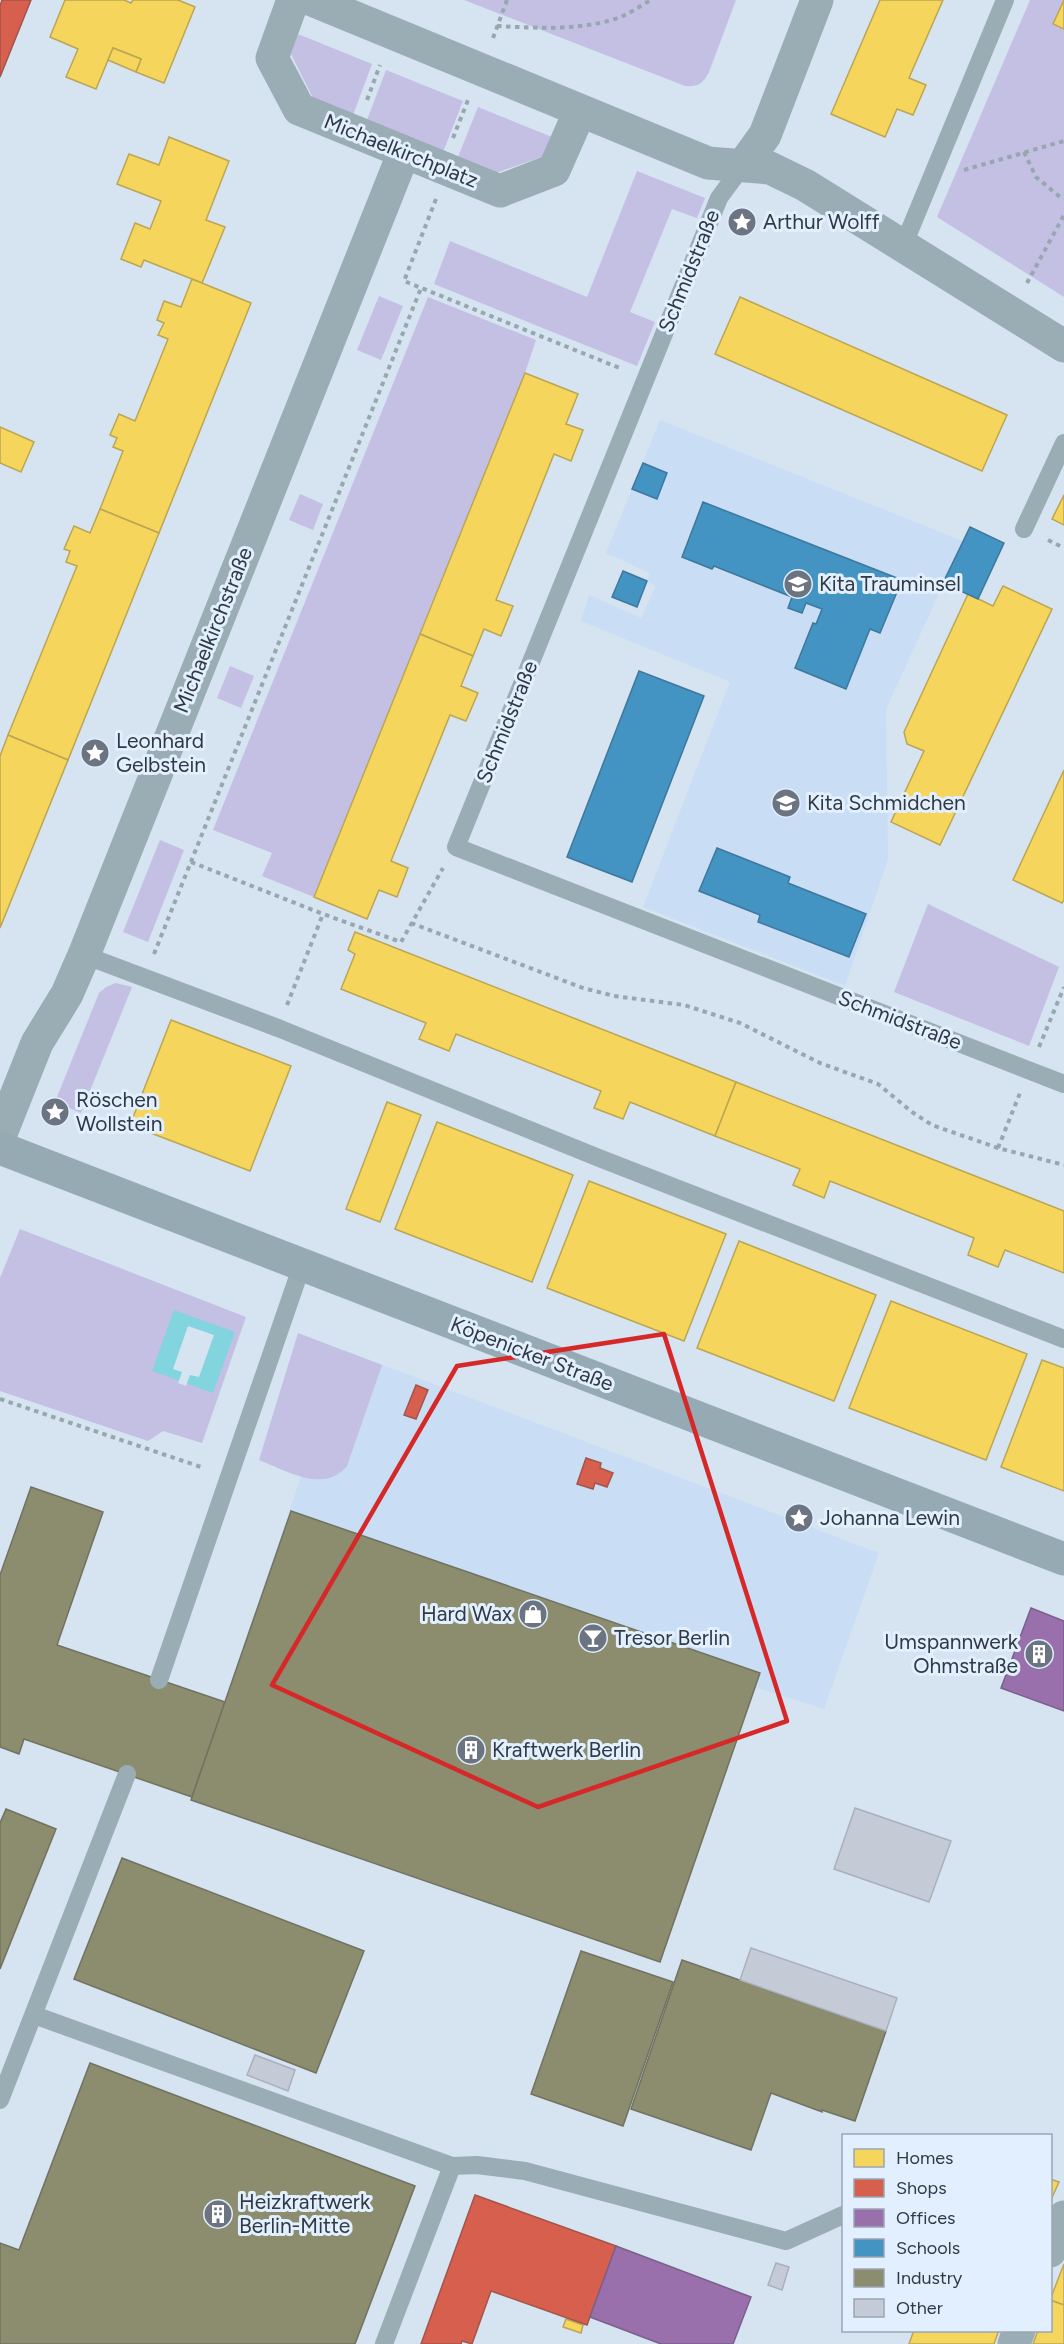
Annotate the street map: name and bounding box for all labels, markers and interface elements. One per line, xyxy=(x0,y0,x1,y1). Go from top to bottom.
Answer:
street label: Michaelkirchplatz xyxy=(321,108,482,193)
street label: Schmidstraße xyxy=(653,206,724,336)
place icon: Arthur Wolff xyxy=(726,206,758,238)
place label: Arthur Wolff xyxy=(763,209,880,234)
street label: Michaelkirchstraße xyxy=(168,543,257,716)
school or university icon: Kita Trauminsel xyxy=(782,568,814,600)
place label: Kita Trauminsel xyxy=(819,571,961,596)
street label: Schmidstraße xyxy=(471,657,542,787)
place label: Leonhard Gelbstein xyxy=(116,728,206,777)
place icon: Leonhard Gelbstein xyxy=(79,737,111,769)
school or university icon: Kita Schmidchen xyxy=(770,787,802,819)
place label: Kita Schmidchen xyxy=(807,790,966,815)
street label: Schmidstraße xyxy=(835,985,965,1054)
place label: Röschen Wollstein xyxy=(76,1087,162,1136)
place icon: Röschen Wollstein xyxy=(39,1096,71,1128)
street label: Köpenicker Straße xyxy=(447,1311,617,1396)
place icon: Johanna Lewin xyxy=(783,1502,815,1534)
place label: Johanna Lewin xyxy=(820,1505,960,1530)
shop icon: Hard Wax xyxy=(517,1598,549,1630)
place label: Hard Wax xyxy=(421,1601,512,1626)
bar icon: Tresor Berlin xyxy=(577,1622,609,1654)
place label: Tresor Berlin xyxy=(614,1625,730,1650)
place label: Umspannwerk Ohmstraße xyxy=(884,1629,1019,1678)
building icon: Umspannwerk Ohmstraße xyxy=(1023,1638,1055,1670)
building icon: Kraftwerk Berlin xyxy=(455,1734,487,1766)
place label: Kraftwerk Berlin xyxy=(492,1737,641,1762)
legend xyxy=(842,2134,1052,2332)
text: Homes xyxy=(896,2147,954,2169)
text: Shops xyxy=(896,2177,947,2199)
place label: Heizkraftwerk Berlin-Mitte xyxy=(239,2189,371,2238)
building icon: Heizkraftwerk Berlin-Mitte xyxy=(202,2198,234,2230)
text: Offices xyxy=(896,2207,955,2229)
text: Schools xyxy=(896,2237,960,2259)
text: Industry xyxy=(896,2267,963,2289)
text: Other xyxy=(896,2297,943,2319)

